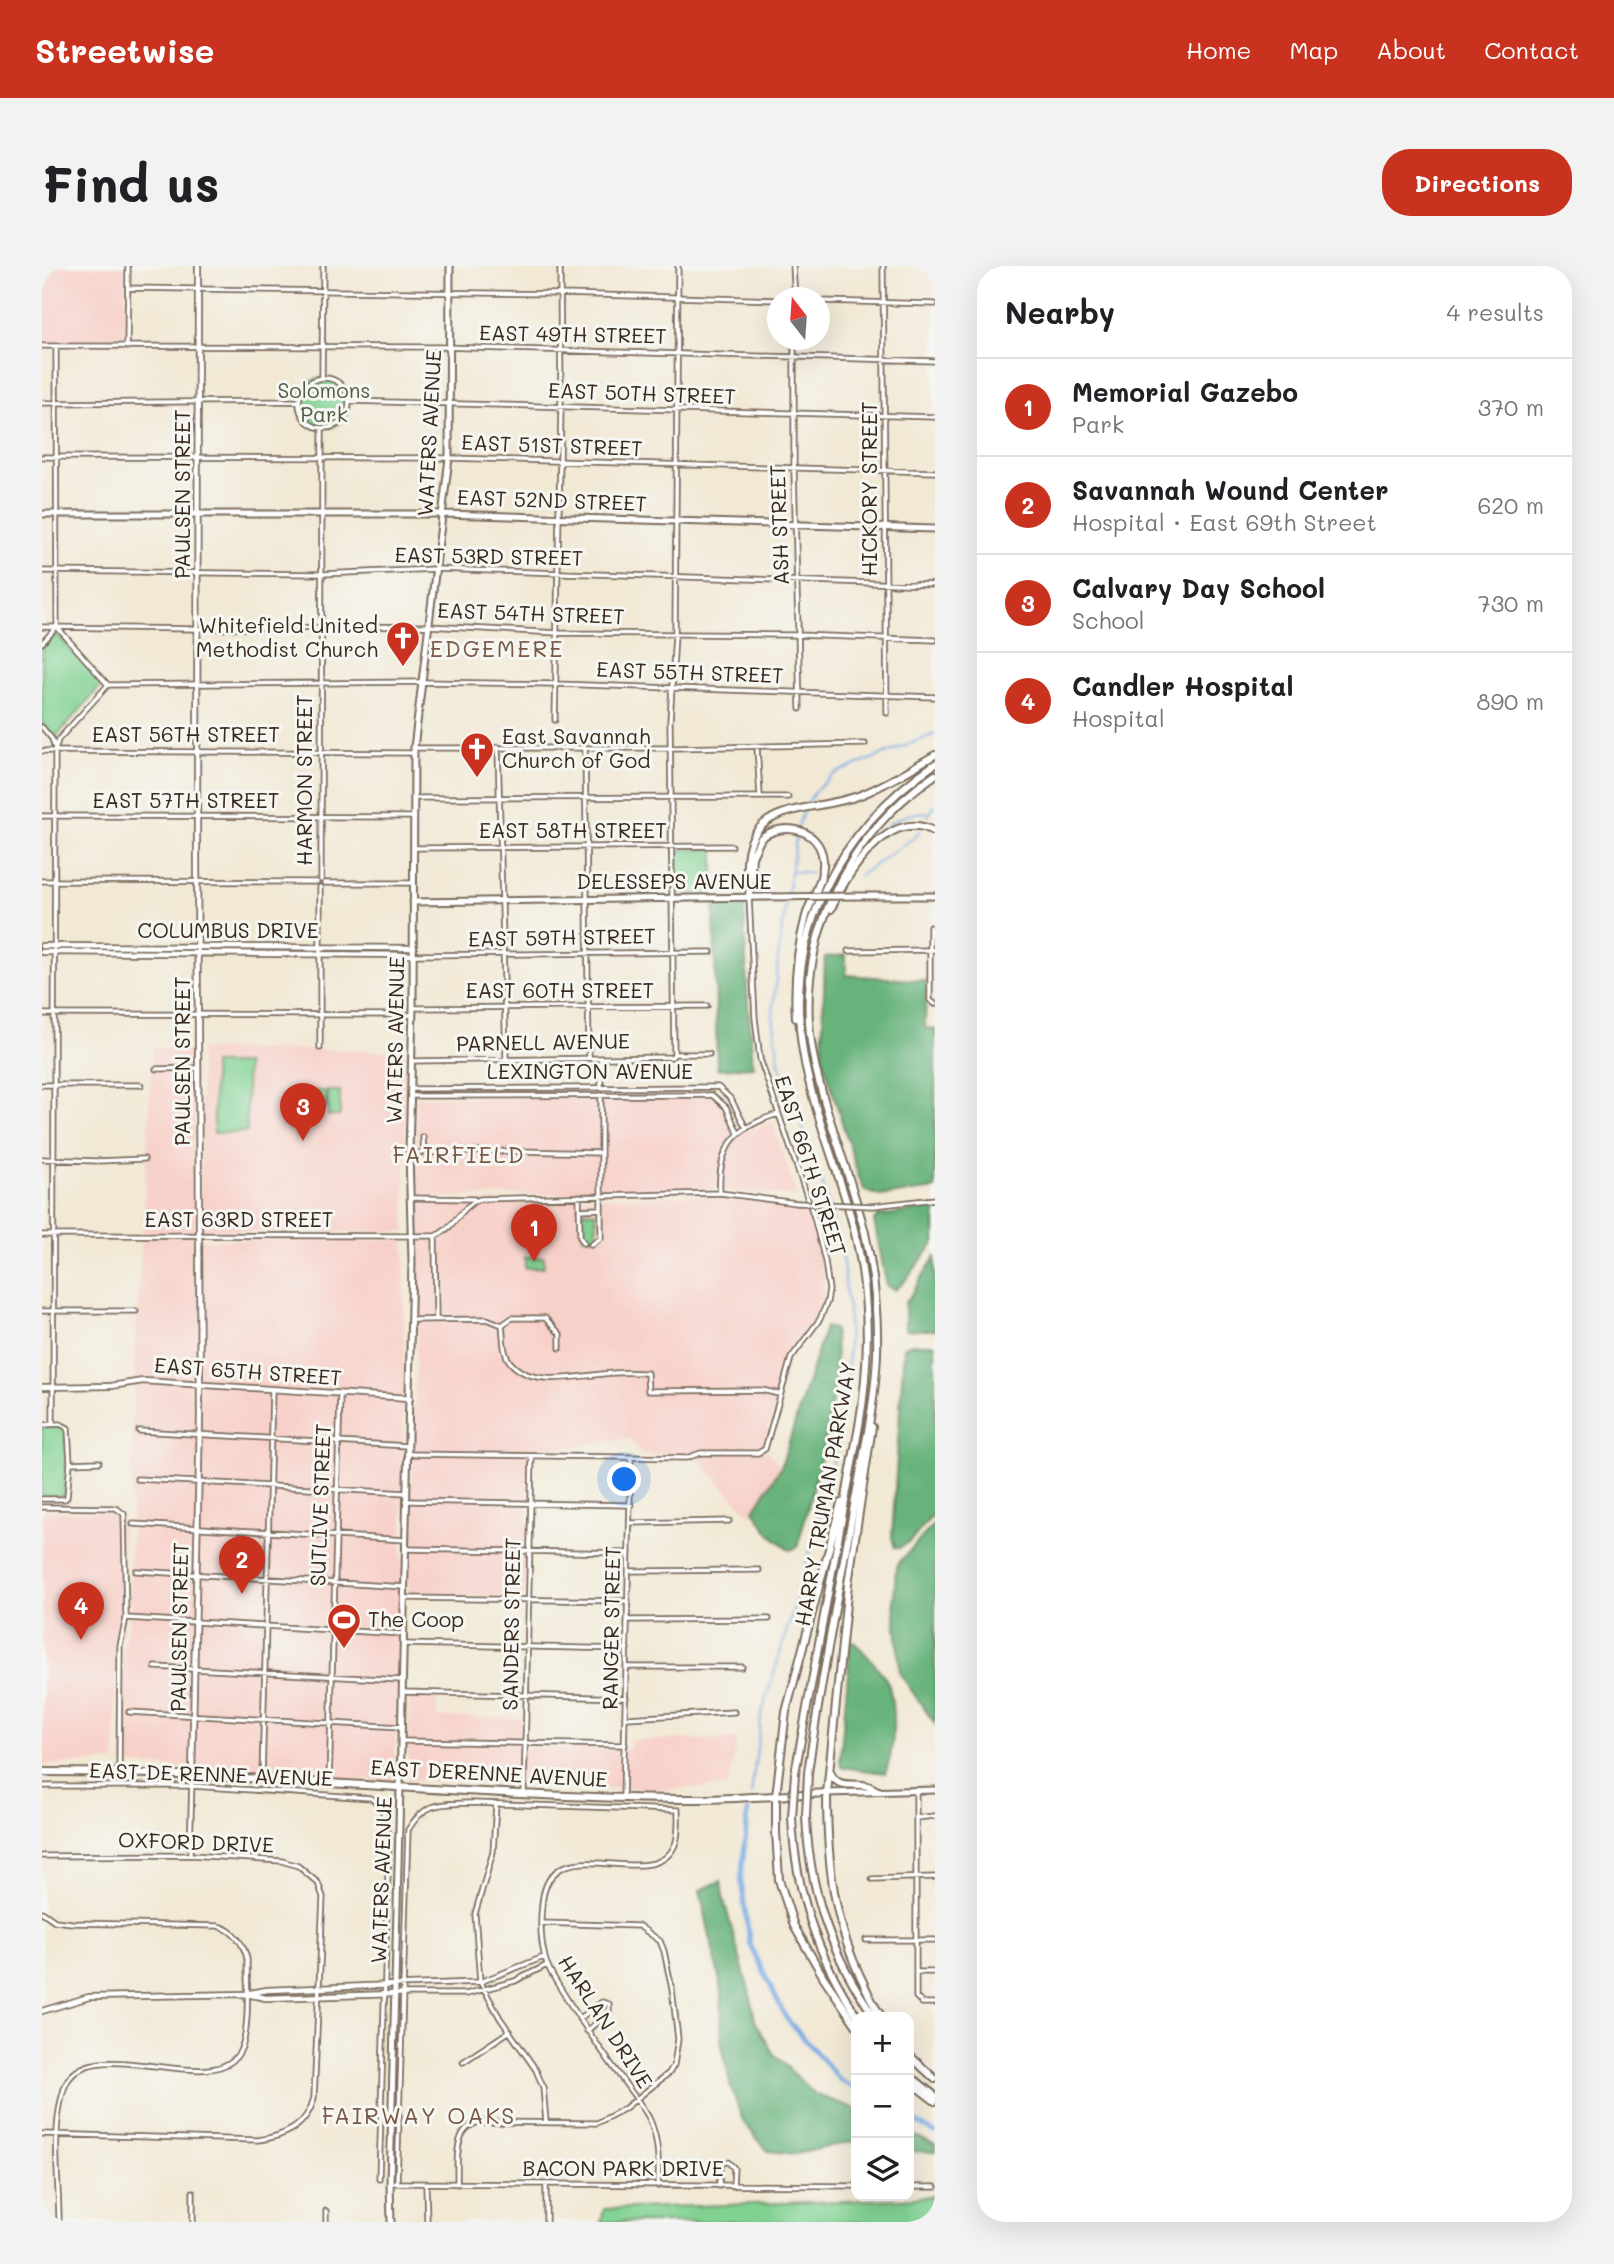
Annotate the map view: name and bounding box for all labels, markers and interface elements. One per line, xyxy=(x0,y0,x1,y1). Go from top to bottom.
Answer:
text: Streetwise xyxy=(35,28,214,71)
text: Home xyxy=(1186,34,1251,65)
text: Map xyxy=(1289,34,1338,65)
text: About xyxy=(1376,34,1446,65)
text: Contact xyxy=(1484,34,1579,65)
button: Directions xyxy=(1382,149,1572,216)
text: Find us xyxy=(42,151,220,214)
north arrow xyxy=(767,287,830,350)
text: Nearby xyxy=(1005,292,1115,332)
text: 4 results xyxy=(1447,297,1544,327)
street label: EAST 49TH STREET xyxy=(479,318,667,349)
street label: WATERS AVENUE xyxy=(411,349,446,517)
text: Memorial Gazebo xyxy=(1072,375,1298,409)
park label: Solomons Park xyxy=(277,376,371,427)
street label: EAST 50TH STREET xyxy=(548,376,737,409)
text: 1 xyxy=(1023,392,1033,422)
text: 370 m xyxy=(1478,392,1544,422)
street label: HICKORY STREET xyxy=(855,401,882,577)
street label: PAULSEN STREET xyxy=(168,409,195,579)
text: Park xyxy=(1072,409,1124,439)
street label: EAST 51ST STREET xyxy=(461,428,643,461)
street label: ASH STREET xyxy=(763,464,794,586)
text: Savannah Wound Center xyxy=(1072,473,1388,507)
street label: EAST 52ND STREET xyxy=(457,483,648,516)
text: 2 xyxy=(1022,490,1034,520)
text: 620 m xyxy=(1477,490,1544,520)
text: Hospital · East 69th Street xyxy=(1072,507,1377,537)
street label: EAST 53RD STREET xyxy=(394,540,584,571)
text: Calvary Day School xyxy=(1072,571,1325,605)
text: 3 xyxy=(1021,588,1035,618)
text: 730 m xyxy=(1478,588,1544,618)
street label: EAST 54TH STREET xyxy=(437,596,625,629)
text: School xyxy=(1072,605,1145,635)
place label: Whitefield United Methodist Church xyxy=(196,611,378,662)
church icon: Whitefield United Methodist Church xyxy=(384,619,422,668)
district label: EDGEMERE xyxy=(430,633,564,663)
street label: EAST 55TH STREET xyxy=(596,655,784,688)
text: Candler Hospital xyxy=(1072,669,1294,703)
text: 4 xyxy=(1021,686,1035,716)
text: 890 m xyxy=(1477,686,1544,716)
street label: HARMON STREET xyxy=(290,694,317,866)
text: Hospital xyxy=(1072,703,1165,733)
street label: EAST 56TH STREET xyxy=(92,720,280,747)
place label: East Savannah Church of God xyxy=(502,722,651,773)
church icon: East Savannah Church of God xyxy=(458,730,496,779)
street label: EAST 57TH STREET xyxy=(93,786,279,813)
street label: EAST 58TH STREET xyxy=(479,816,667,843)
street label: DELESSEPS AVENUE xyxy=(576,867,772,894)
street label: COLUMBUS DRIVE xyxy=(137,916,319,943)
street label: EAST 59TH STREET xyxy=(468,921,656,952)
street label: WATERS AVENUE xyxy=(380,956,409,1124)
street label: PAULSEN STREET xyxy=(168,976,195,1146)
street label: EAST 60TH STREET xyxy=(466,976,654,1003)
street label: PARNELL AVENUE xyxy=(456,1026,630,1057)
street label: LEXINGTON AVENUE xyxy=(487,1057,693,1084)
street label: EAST 66TH STREET xyxy=(769,1072,853,1259)
pin: 3 xyxy=(280,1083,326,1141)
district label: FAIRFIELD xyxy=(392,1139,526,1169)
pin: 1 xyxy=(511,1204,557,1262)
street label: EAST 63RD STREET xyxy=(144,1205,334,1232)
street label: EAST 65TH STREET xyxy=(153,1350,343,1391)
street label: HARRY TRUMAN PARKWAY xyxy=(788,1359,861,1628)
street label: SUTLIVE STREET xyxy=(303,1423,336,1587)
your location xyxy=(607,1462,641,1496)
pin: 2 xyxy=(219,1536,265,1594)
street label: SANDERS STREET xyxy=(495,1537,526,1711)
street label: PAULSEN STREET xyxy=(164,1542,193,1712)
street label: RANGER STREET xyxy=(596,1546,625,1710)
pin: 4 xyxy=(58,1582,104,1640)
sports icon: The Coop xyxy=(325,1601,363,1650)
place label: The Coop xyxy=(368,1605,464,1632)
street label: EAST DERENNE AVENUE xyxy=(370,1753,608,1792)
street label: EAST DE RENNE AVENUE xyxy=(89,1756,333,1791)
street label: WATERS AVENUE xyxy=(364,1796,397,1964)
street label: OXFORD DRIVE xyxy=(118,1825,275,1858)
street label: HARLAN DRIVE xyxy=(553,1950,659,2093)
map controls xyxy=(851,2012,914,2201)
button: + xyxy=(851,2012,914,2075)
button: − xyxy=(851,2075,914,2138)
district label: FAIRWAY OAKS xyxy=(322,2100,516,2130)
button: layers xyxy=(851,2138,914,2201)
street label: BACON PARK DRIVE xyxy=(522,2154,724,2181)

